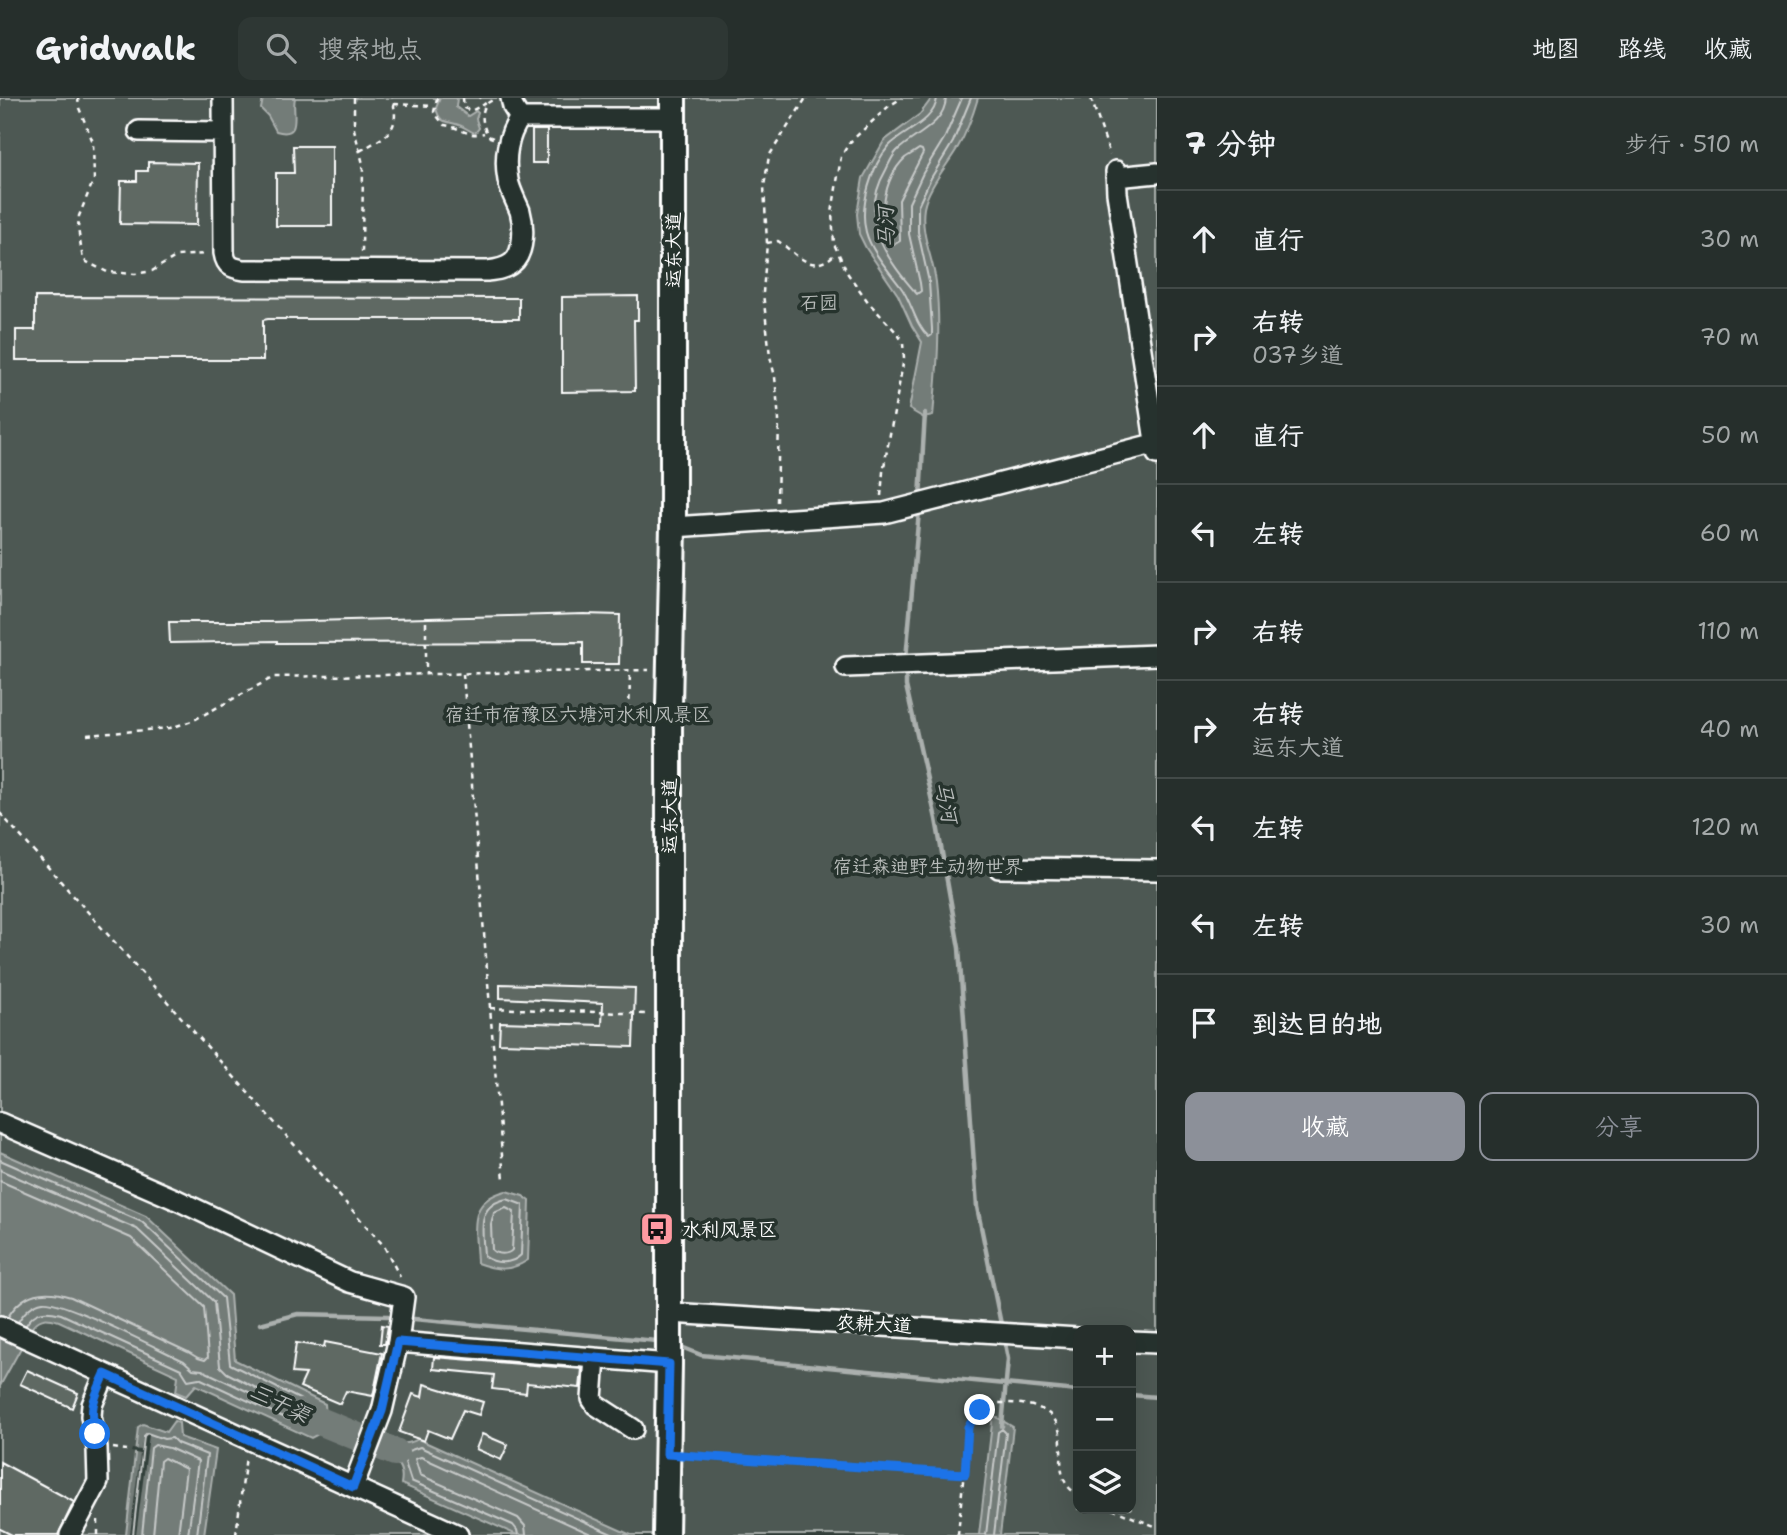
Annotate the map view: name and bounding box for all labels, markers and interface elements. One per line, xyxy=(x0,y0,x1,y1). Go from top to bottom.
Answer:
search box xyxy=(238,17,728,80)
text: Gridwalk xyxy=(35,26,196,71)
icon: search xyxy=(262,29,300,67)
text: 搜索地点 xyxy=(318,31,422,66)
text: 地图 xyxy=(1532,33,1580,65)
text: 路线 xyxy=(1618,33,1666,65)
text: 收藏 xyxy=(1704,33,1752,65)
text: 7 分钟 xyxy=(1185,123,1276,164)
text: 步行 · 510 m xyxy=(1625,129,1759,159)
water label: 马河 xyxy=(871,203,901,248)
street label: 运东大道 xyxy=(661,212,686,288)
icon: ahead xyxy=(1185,220,1223,258)
text: 直行 xyxy=(1252,222,1304,257)
text: 30 m xyxy=(1700,224,1759,254)
park label: 石园 xyxy=(800,290,838,315)
text: 右转 xyxy=(1252,304,1304,339)
icon: right xyxy=(1185,318,1223,356)
text: 70 m xyxy=(1700,322,1759,352)
text: 037乡道 xyxy=(1252,340,1343,370)
icon: ahead xyxy=(1185,416,1223,454)
text: 直行 xyxy=(1252,418,1304,453)
text: 50 m xyxy=(1701,420,1759,450)
icon: left xyxy=(1185,514,1223,552)
text: 左转 xyxy=(1252,516,1304,551)
text: 60 m xyxy=(1700,518,1759,548)
icon: right xyxy=(1185,612,1223,650)
text: 右转 xyxy=(1252,614,1304,649)
text: 110 m xyxy=(1697,616,1759,646)
text: 右转 xyxy=(1252,696,1304,731)
park label: 宿迁市宿豫区六塘河水利风景区 xyxy=(445,702,711,727)
icon: right xyxy=(1185,710,1223,748)
text: 40 m xyxy=(1699,714,1759,744)
text: 运东大道 xyxy=(1252,732,1344,762)
street label: 运东大道 xyxy=(657,778,682,854)
water label: 马河 xyxy=(928,779,964,828)
icon: left xyxy=(1185,808,1223,846)
text: 左转 xyxy=(1252,810,1304,845)
text: 120 m xyxy=(1691,812,1759,842)
park label: 宿迁森迪野生动物世界 xyxy=(833,854,1023,879)
icon: left xyxy=(1185,906,1223,944)
text: 左转 xyxy=(1252,908,1304,943)
text: 30 m xyxy=(1700,910,1759,940)
icon: arrive xyxy=(1185,1004,1223,1042)
text: 到达目的地 xyxy=(1252,1006,1382,1041)
button: 收藏 xyxy=(1185,1092,1465,1161)
button: 分享 xyxy=(1479,1092,1759,1161)
bus stop icon: 水利风景区 xyxy=(638,1210,676,1248)
place label: 水利风景区 xyxy=(682,1217,777,1242)
street label: 农耕大道 xyxy=(835,1310,913,1338)
map controls xyxy=(1073,1325,1136,1514)
button: + xyxy=(1073,1325,1136,1388)
water label: 三干渠 xyxy=(246,1377,316,1430)
button: − xyxy=(1073,1388,1136,1451)
route end xyxy=(964,1394,995,1425)
route start xyxy=(79,1418,110,1449)
button: layers xyxy=(1073,1451,1136,1514)

